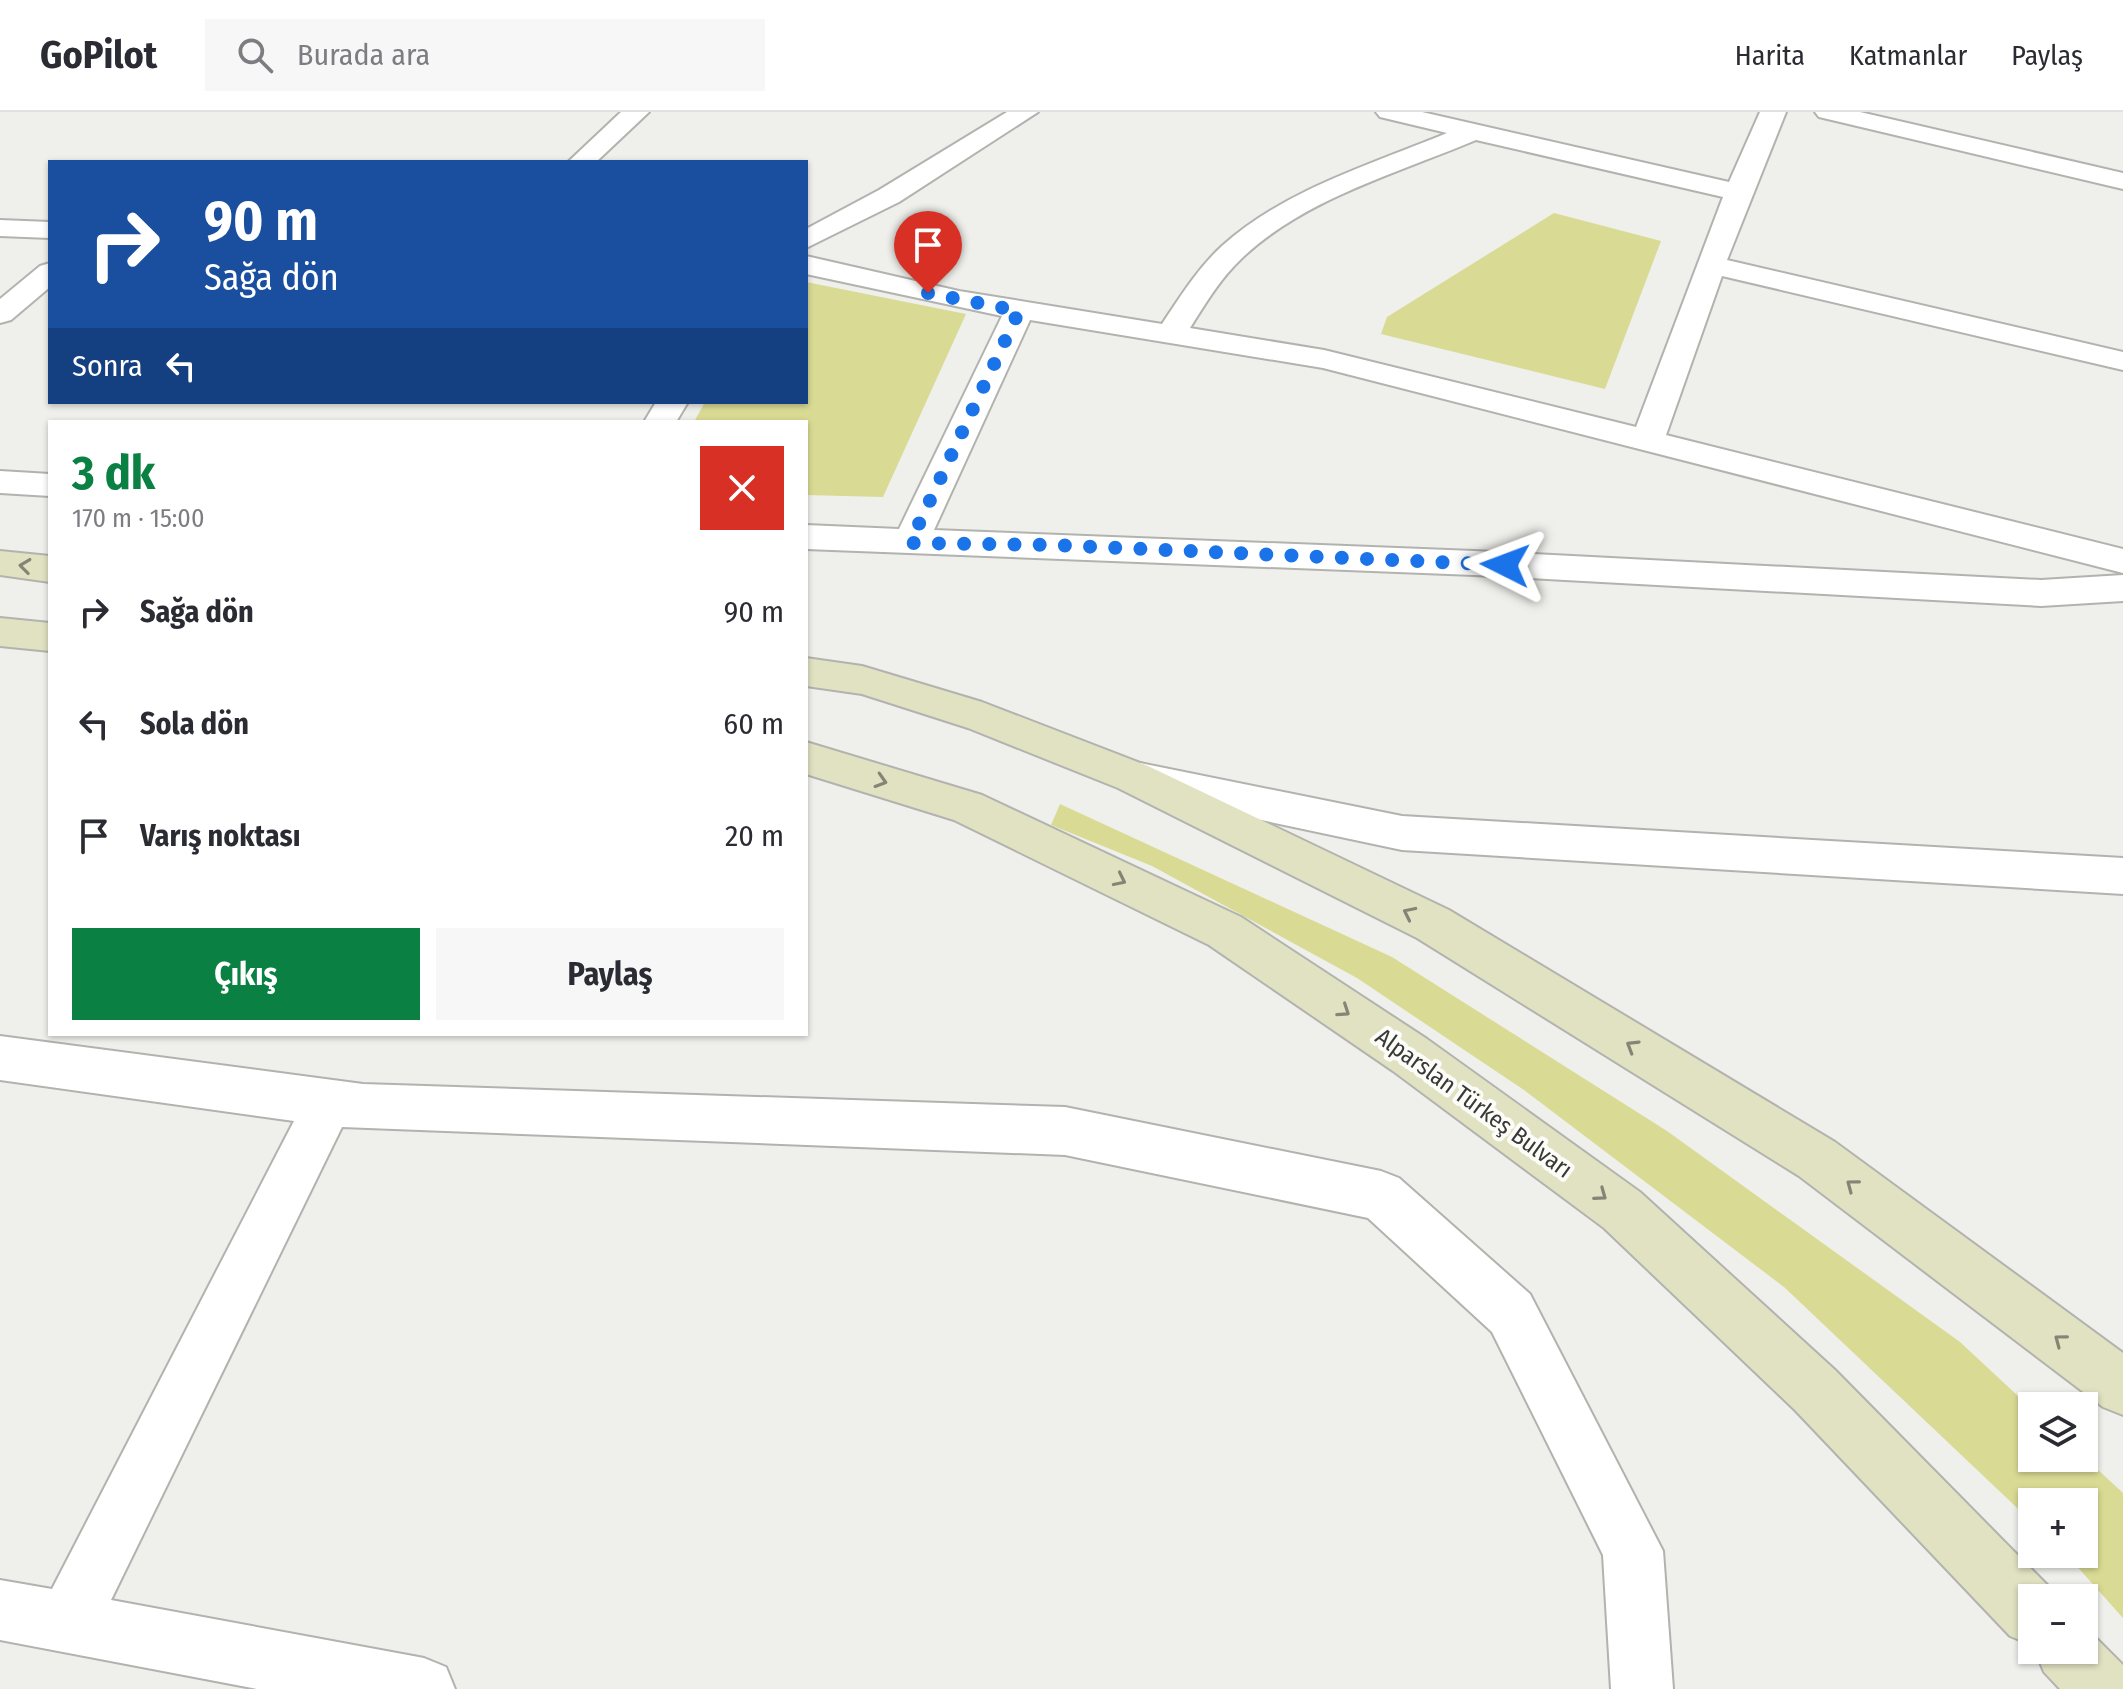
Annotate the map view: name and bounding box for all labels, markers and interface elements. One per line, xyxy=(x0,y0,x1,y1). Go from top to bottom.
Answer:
search box xyxy=(205,19,765,91)
text: GoPilot xyxy=(40,32,157,78)
icon: search xyxy=(233,33,277,77)
text: Burada ara xyxy=(297,37,430,73)
text: Harita xyxy=(1735,39,1805,72)
text: Katmanlar xyxy=(1849,39,1967,72)
text: Paylaş xyxy=(2011,39,2083,72)
text: 90 m xyxy=(204,188,318,255)
icon: right xyxy=(72,192,176,296)
pin xyxy=(894,211,962,293)
icon: arrive xyxy=(906,223,950,267)
text: Sağa dön xyxy=(204,256,339,300)
icon: left xyxy=(159,344,203,388)
text: Sonra xyxy=(72,348,143,384)
text: 3 dk xyxy=(72,444,155,502)
button: close xyxy=(700,446,784,530)
text: 170 m · 15:00 xyxy=(72,503,204,534)
position arrow xyxy=(1463,523,1547,607)
one-way arrow xyxy=(18,558,32,575)
icon: right xyxy=(72,590,116,634)
text: Sağa dön xyxy=(140,594,254,630)
text: 90 m xyxy=(724,594,784,630)
icon: left xyxy=(72,702,116,746)
text: Sola dön xyxy=(140,706,249,742)
text: 60 m xyxy=(723,706,784,742)
one-way arrow xyxy=(873,772,887,788)
icon: arrive xyxy=(72,814,116,858)
text: Varış noktası xyxy=(140,818,301,854)
text: 20 m xyxy=(725,818,784,854)
one-way arrow xyxy=(1112,871,1126,887)
one-way arrow xyxy=(1403,907,1418,922)
button: Çıkış xyxy=(72,928,420,1020)
button: Paylaş xyxy=(436,928,784,1020)
one-way arrow xyxy=(1335,1001,1350,1016)
street label: Alparslan Türkeş Bulvarı xyxy=(1370,1022,1578,1184)
one-way arrow xyxy=(1626,1040,1641,1056)
one-way arrow xyxy=(1846,1180,1861,1195)
one-way arrow xyxy=(1592,1185,1607,1199)
one-way arrow xyxy=(2055,1336,2069,1350)
map controls xyxy=(2018,1392,2098,1664)
button: layers xyxy=(2018,1392,2098,1472)
button: + xyxy=(2018,1488,2098,1568)
button: − xyxy=(2018,1584,2098,1664)

